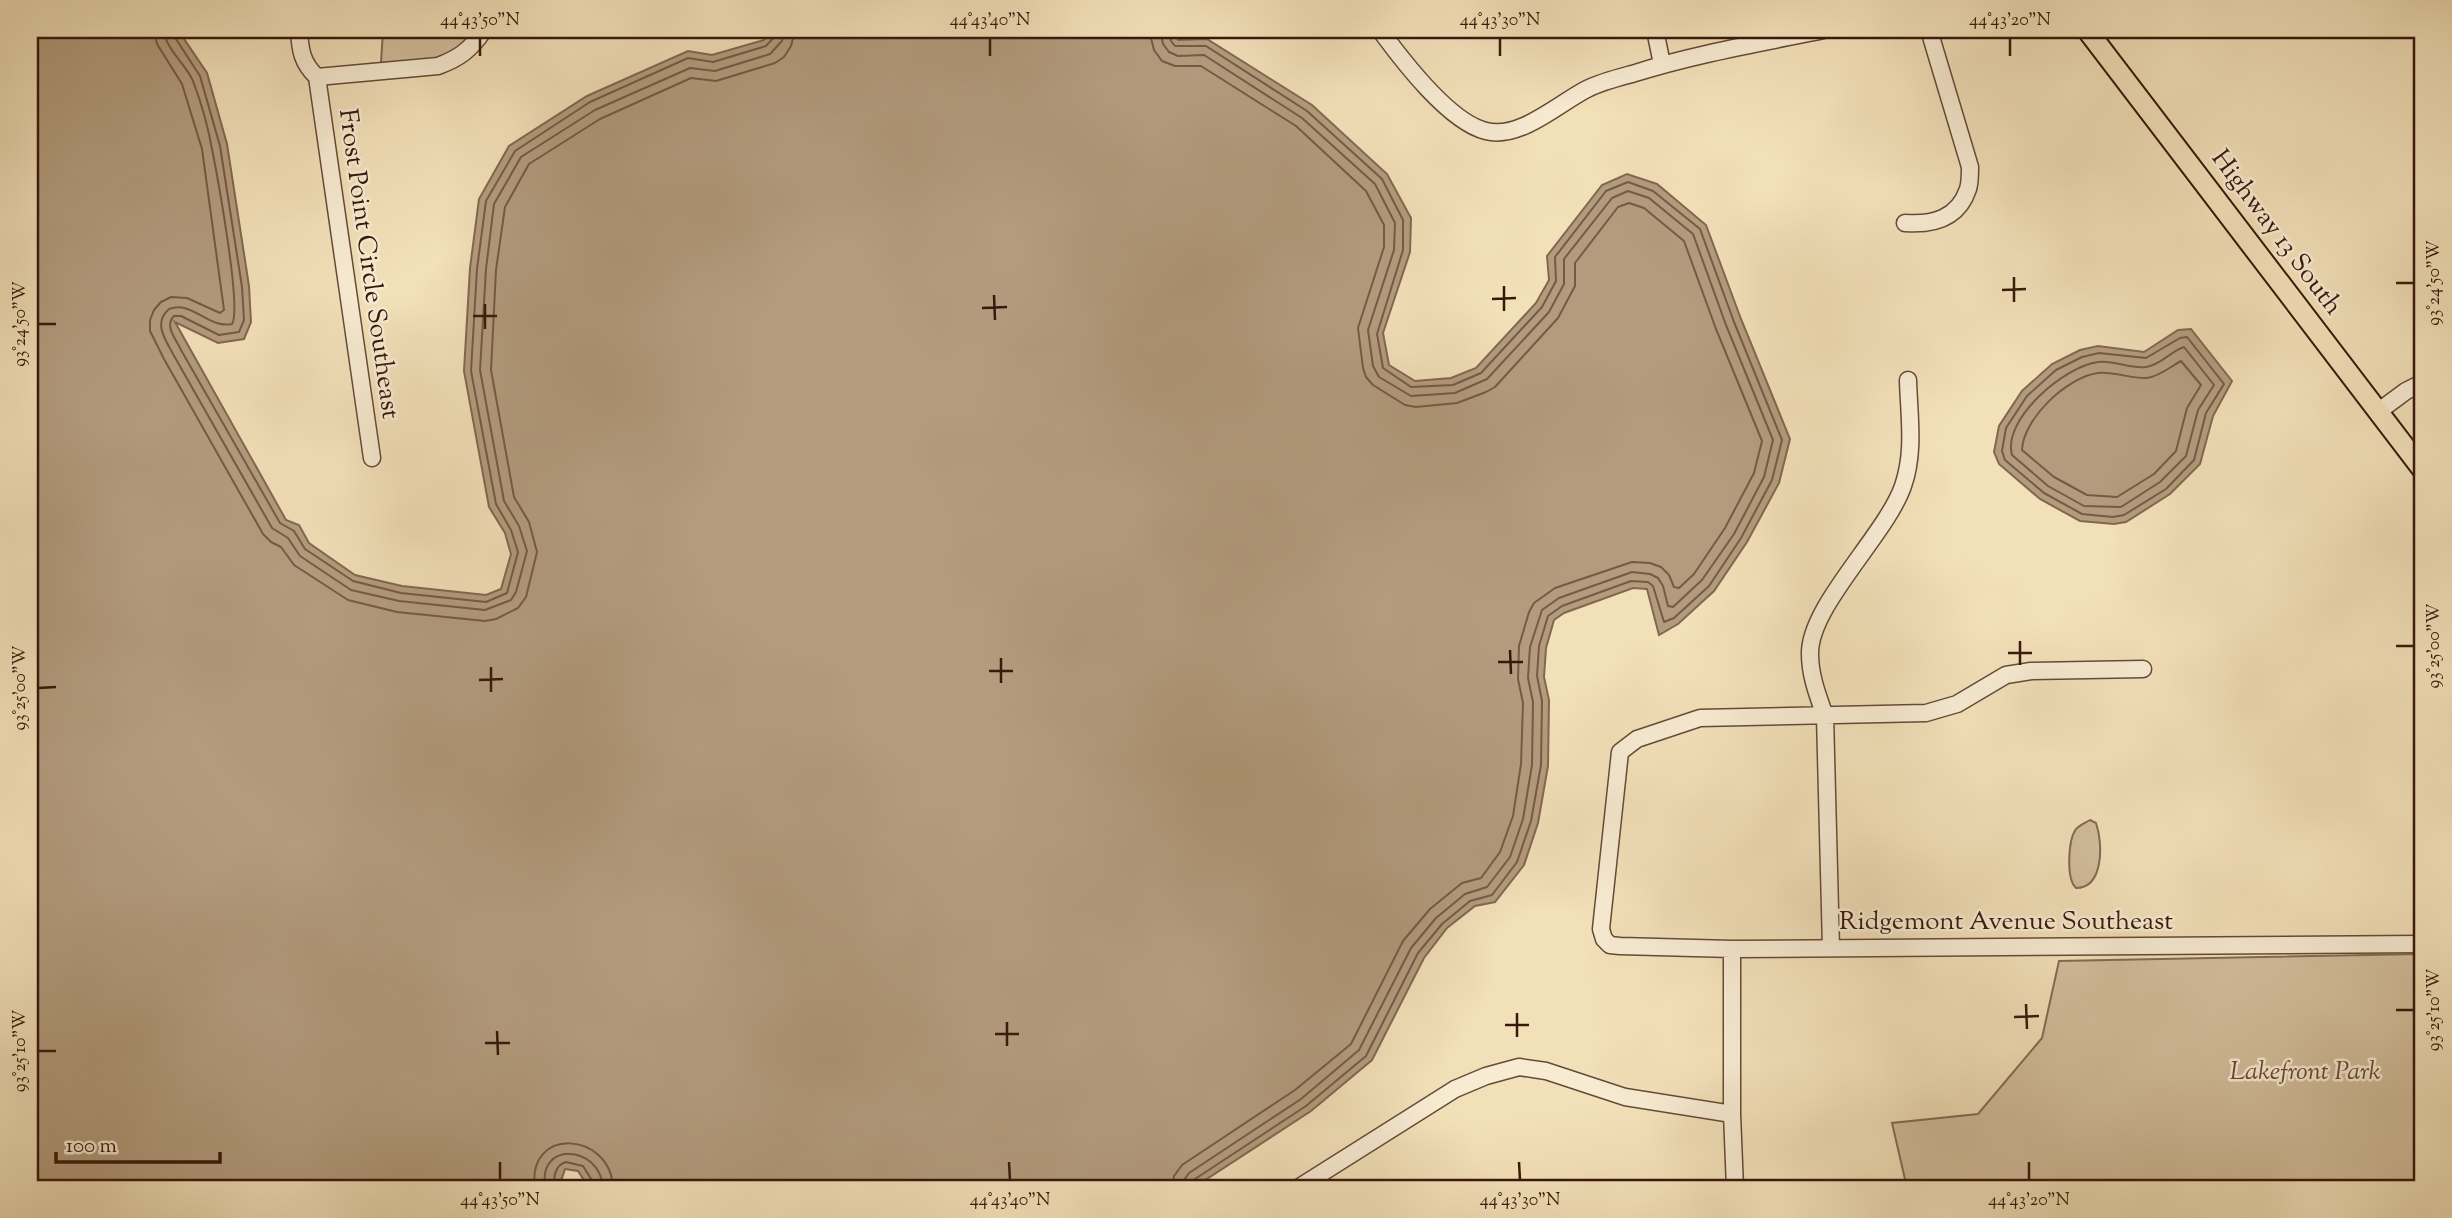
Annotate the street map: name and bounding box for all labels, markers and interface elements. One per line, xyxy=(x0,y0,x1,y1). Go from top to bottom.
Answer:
text: 44°43'50"N xyxy=(440,8,520,34)
text: 44°43'40"N xyxy=(950,8,1030,34)
text: 44°43'30"N xyxy=(1460,8,1540,34)
text: 44°43'20"N xyxy=(1969,8,2051,34)
street label: Frost Point Circle Southeast xyxy=(328,106,408,422)
street label: Highway 13 South xyxy=(2201,142,2351,324)
text: 93°24'50"W xyxy=(2422,240,2448,326)
text: 93°24'50"W xyxy=(8,281,34,367)
text: 93°25'00"W xyxy=(2422,604,2448,688)
text: 93°25'00"W xyxy=(8,646,34,730)
street label: Ridgemont Avenue Southeast xyxy=(1839,904,2173,941)
text: 93°25'10"W xyxy=(2422,969,2448,1051)
text: 93°25'10"W xyxy=(8,1010,34,1092)
park label: Lakefront Park xyxy=(2229,1054,2381,1091)
scale bar xyxy=(56,1120,220,1164)
text: 100 m xyxy=(66,1132,117,1162)
text: 44°43'50"N xyxy=(460,1188,540,1214)
text: 44°43'40"N xyxy=(970,1188,1050,1214)
text: 44°43'30"N xyxy=(1480,1188,1560,1214)
text: 44°43'20"N xyxy=(1988,1188,2070,1214)

